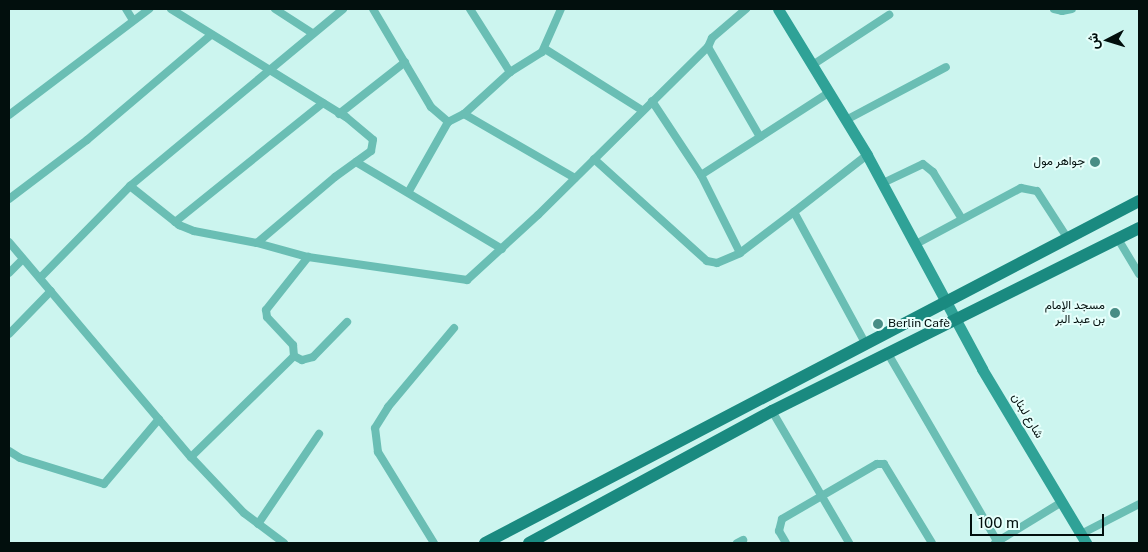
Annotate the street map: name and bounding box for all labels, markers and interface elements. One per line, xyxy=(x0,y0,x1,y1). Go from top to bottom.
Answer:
north arrow xyxy=(1083,15,1133,65)
text: ش xyxy=(1084,32,1102,50)
place label: جواهر مول xyxy=(1034,155,1085,169)
marker: جواهر مول xyxy=(1089,156,1101,168)
place label: مسجد الإمام بن عبد البر xyxy=(1045,299,1105,327)
marker: مسجد الإمام بن عبد البر xyxy=(1109,307,1121,319)
place label: Berlin Cafè xyxy=(888,317,950,331)
marker: Berlin Cafè xyxy=(872,318,884,330)
street label: شارع لبنان xyxy=(1008,391,1046,441)
scale bar xyxy=(973,504,1107,536)
text: 100 m xyxy=(978,514,1019,531)

